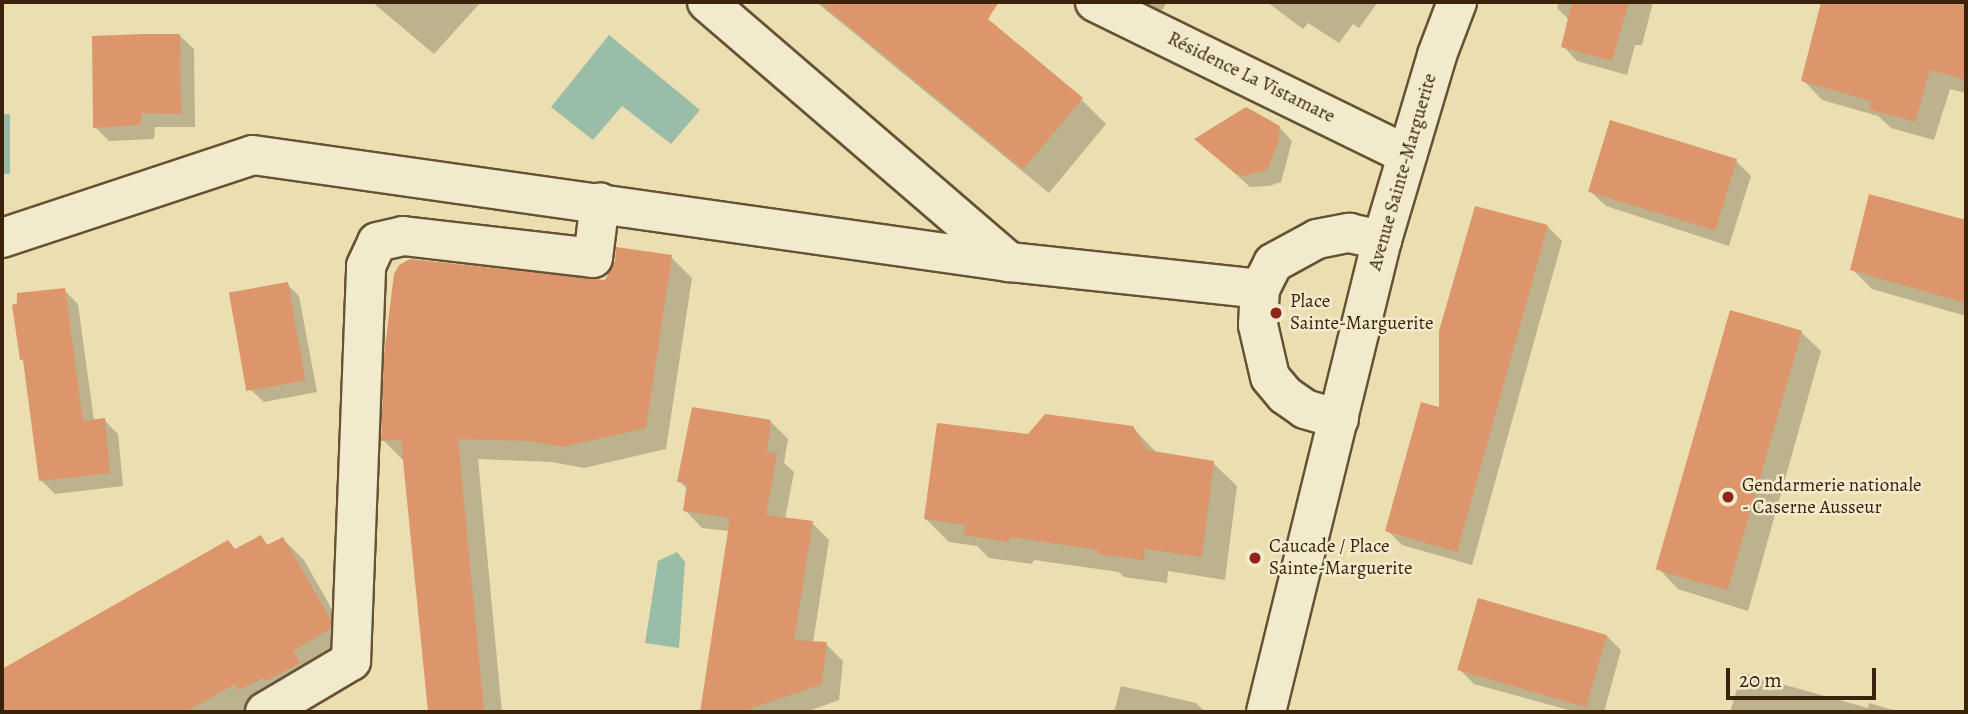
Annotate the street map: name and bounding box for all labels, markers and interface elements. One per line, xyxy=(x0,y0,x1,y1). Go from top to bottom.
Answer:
street label: Résidence La Vistamare xyxy=(1164,28,1338,128)
street label: Avenue Sainte-Marguerite xyxy=(1364,71,1442,273)
place label: Place Sainte-Marguerite xyxy=(1290,291,1434,335)
marker: Place Sainte-Marguerite xyxy=(1268,305,1284,321)
place label: Gendarmerie nationale - Caserne Ausseur xyxy=(1742,475,1922,519)
marker: Gendarmerie nationale - Caserne Ausseur xyxy=(1720,489,1736,505)
place label: Caucade / Place Sainte-Marguerite xyxy=(1269,536,1413,580)
marker: Caucade / Place Sainte-Marguerite xyxy=(1247,550,1263,566)
scale bar xyxy=(1730,654,1881,698)
text: 20 m xyxy=(1739,666,1782,694)

